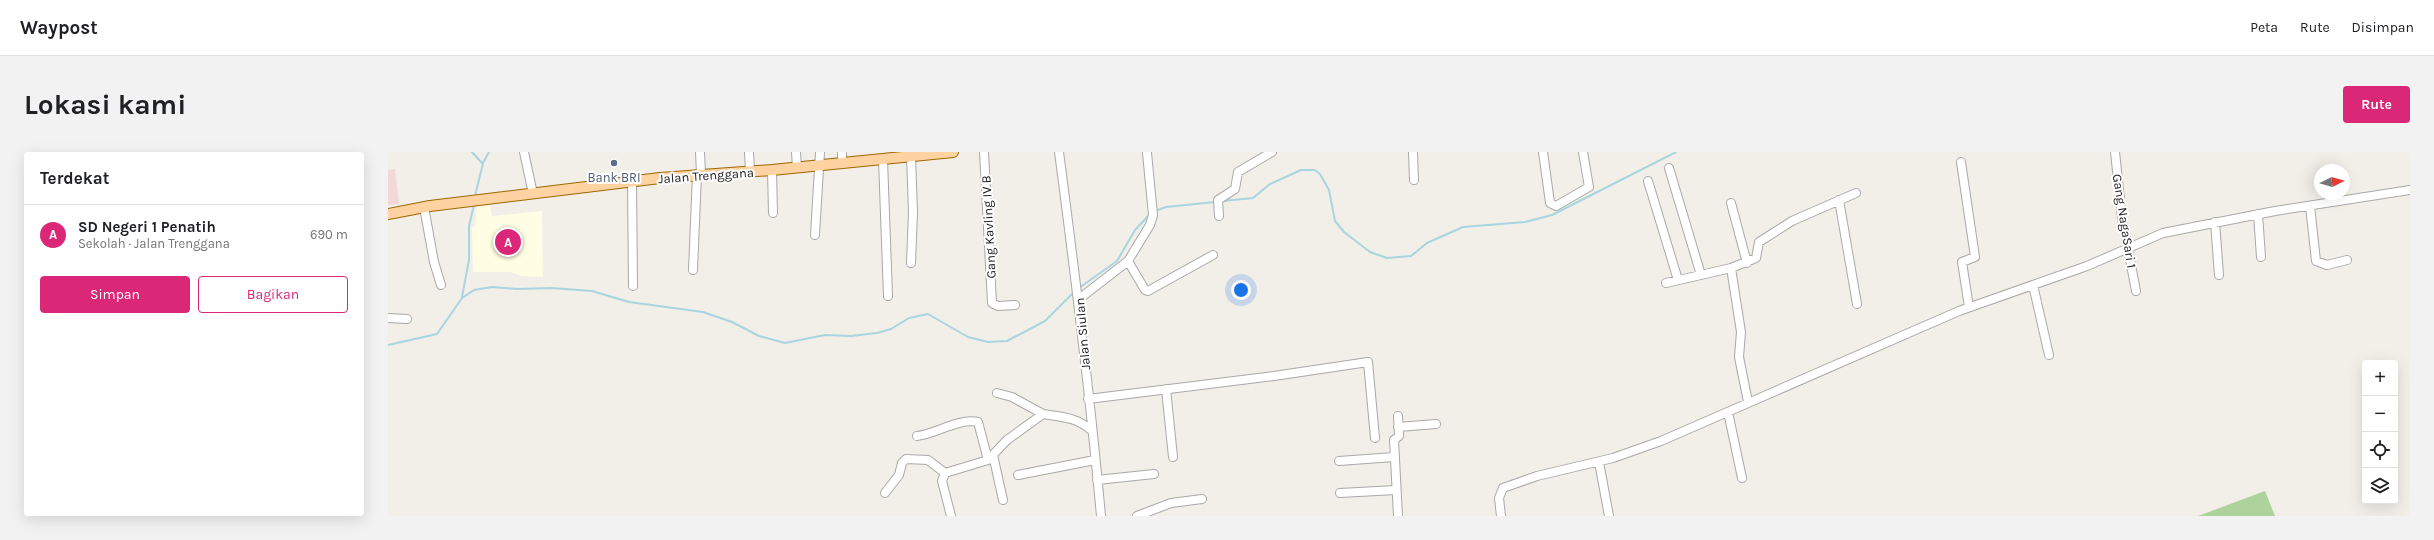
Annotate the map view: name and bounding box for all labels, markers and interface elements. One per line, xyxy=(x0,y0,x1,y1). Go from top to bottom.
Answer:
text: Waypost xyxy=(20,17,98,39)
text: Peta xyxy=(2250,19,2278,36)
text: Rute xyxy=(2300,19,2330,36)
text: Disimpan xyxy=(2352,19,2414,36)
button: Rute xyxy=(2343,86,2410,123)
text: Lokasi kami xyxy=(24,88,186,121)
marker: Bank BRI xyxy=(609,158,619,168)
north arrow xyxy=(2314,164,2350,200)
street label: Jalan Trenggana xyxy=(658,165,754,186)
text: Terdekat xyxy=(40,168,109,188)
place label: Bank BRI xyxy=(587,170,641,185)
street label: Gang NagaSari 1 xyxy=(2110,173,2139,269)
street label: Gang Kavling IV B xyxy=(978,175,999,279)
text: SD Negeri 1 Penatih xyxy=(78,218,216,236)
text: A xyxy=(49,227,57,242)
text: 690 m xyxy=(310,227,348,242)
pin: A xyxy=(495,227,521,257)
text: Sekolah · Jalan Trenggana xyxy=(78,236,230,251)
button: Simpan xyxy=(40,276,190,313)
button: Bagikan xyxy=(198,276,348,313)
your location xyxy=(1231,280,1251,300)
street label: Jalan Siulan xyxy=(1072,297,1093,371)
map controls xyxy=(2362,360,2398,504)
button: + xyxy=(2362,360,2398,396)
button: − xyxy=(2362,396,2398,432)
button: locate xyxy=(2362,432,2398,468)
button: layers xyxy=(2362,468,2398,504)

